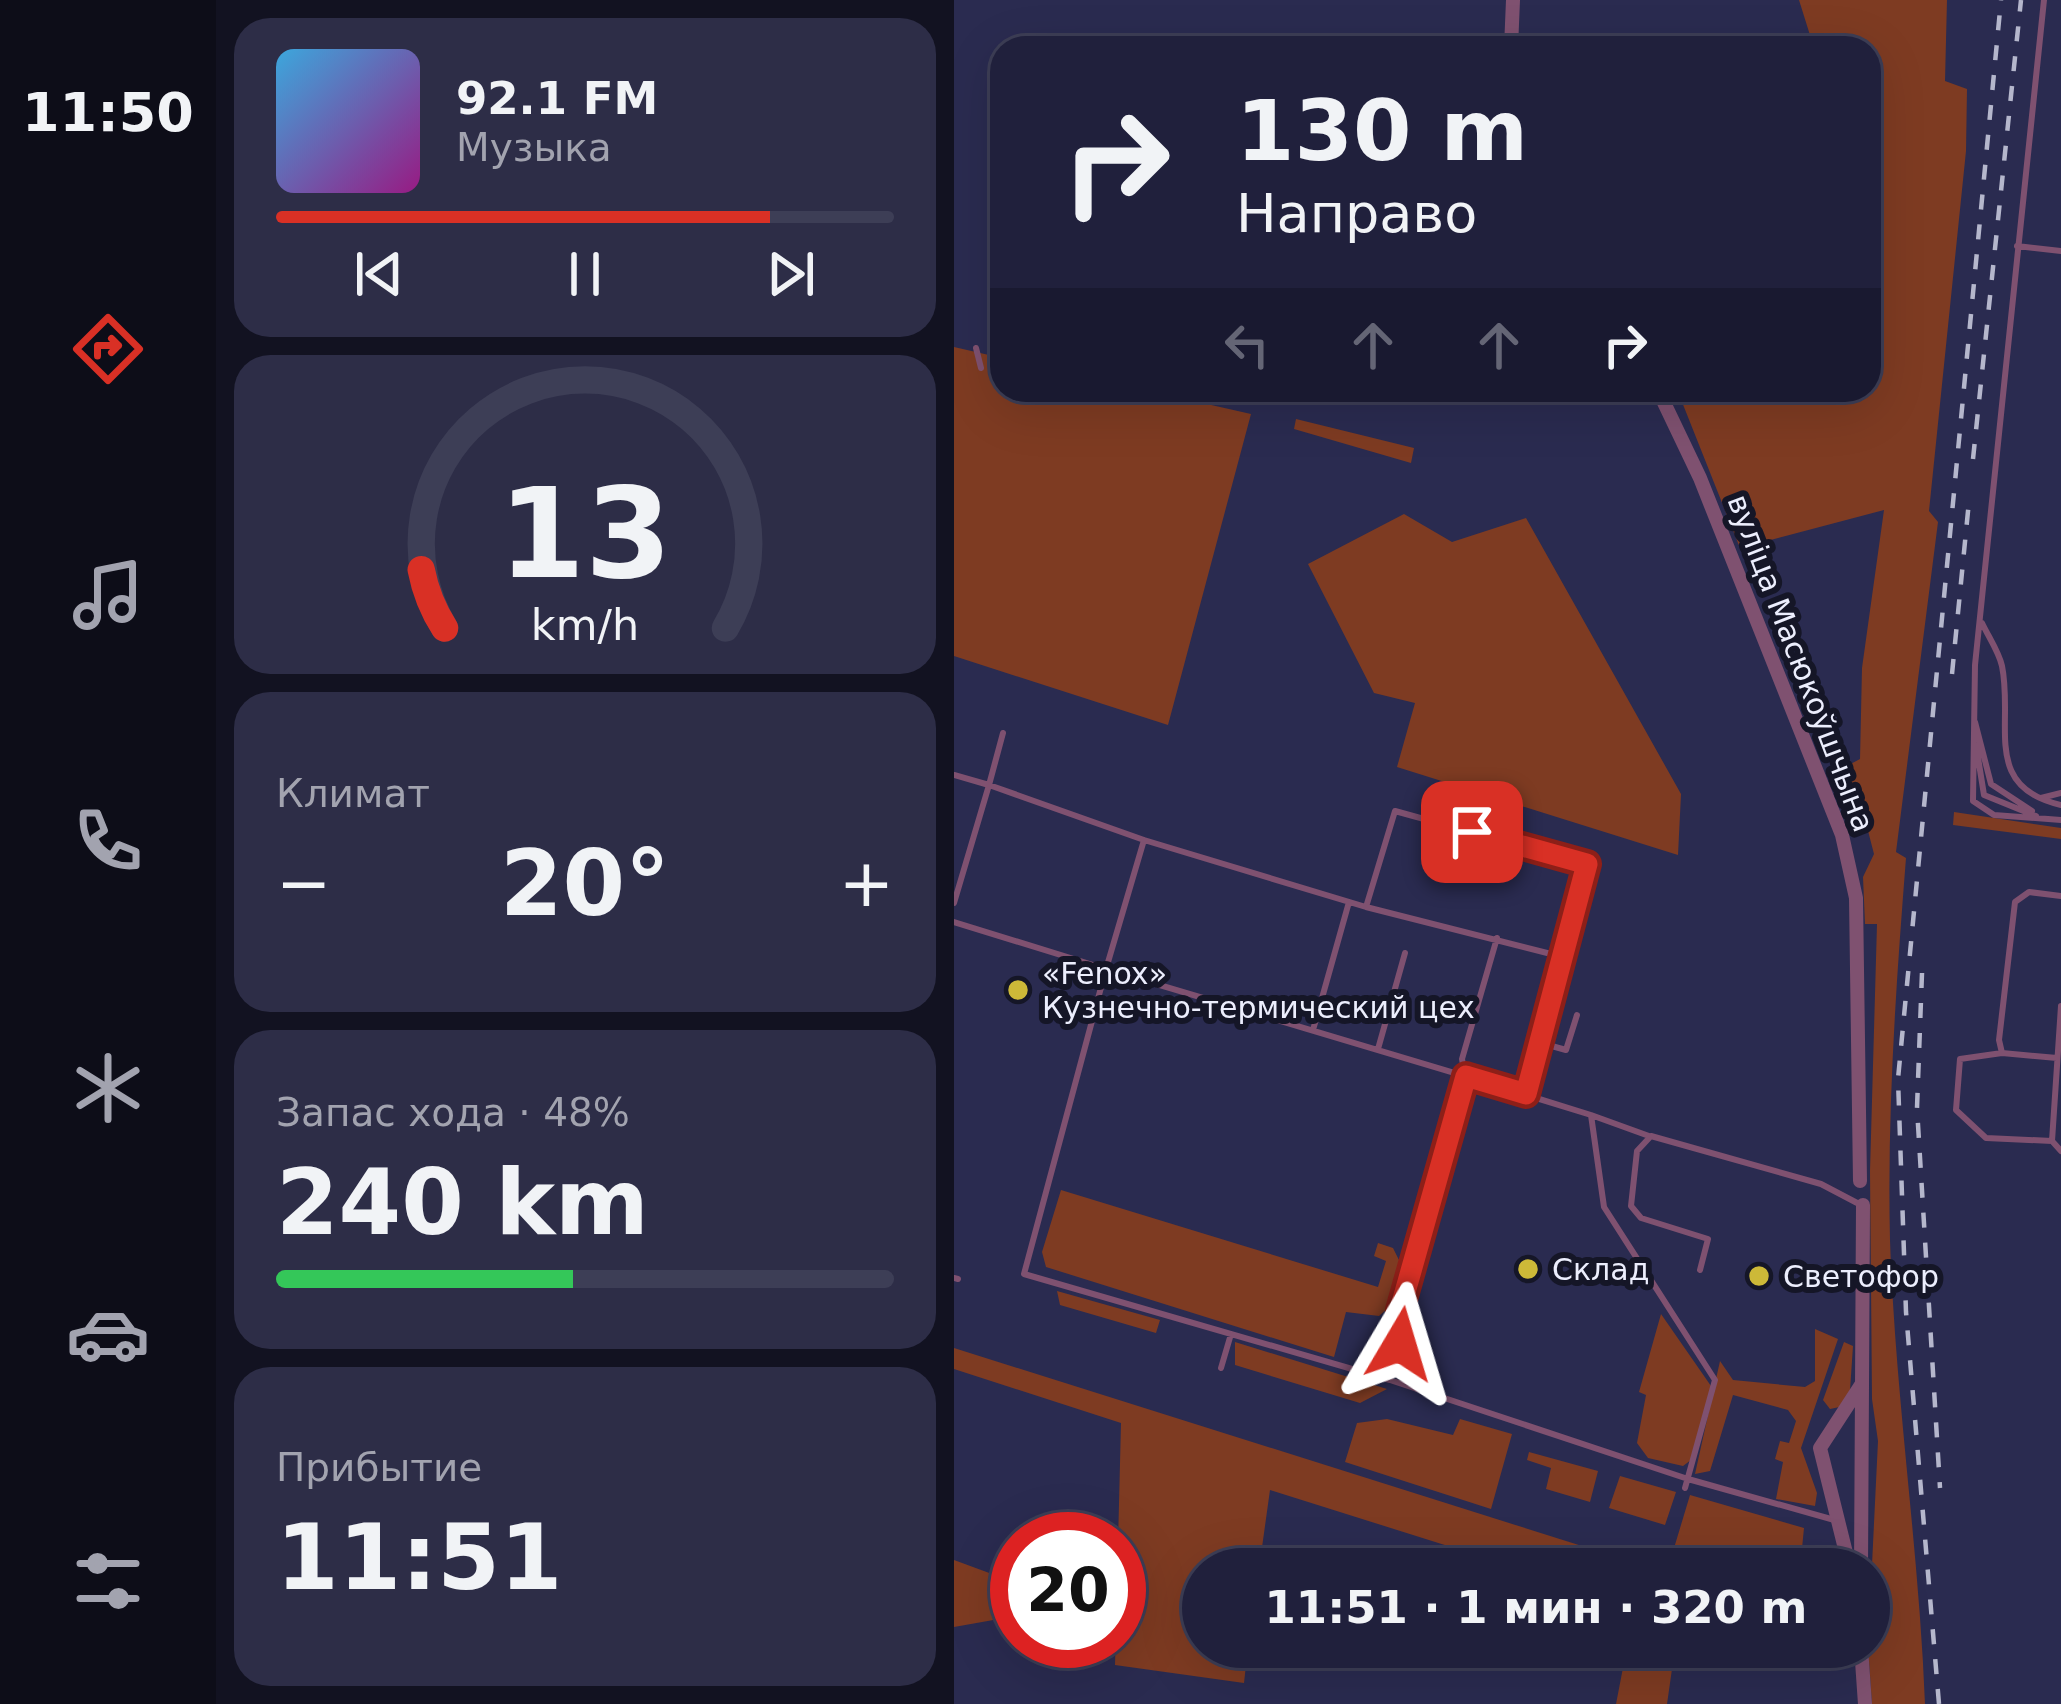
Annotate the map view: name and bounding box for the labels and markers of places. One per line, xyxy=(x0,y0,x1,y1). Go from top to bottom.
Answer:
pin xyxy=(1421,781,1523,883)
place label: «Fenox» Кузнечно-термический цех xyxy=(1042,956,1475,1025)
marker: «Fenox» Кузнечно-термический цех xyxy=(1005,977,1031,1003)
place label: Склад xyxy=(1552,1252,1649,1287)
marker: Склад xyxy=(1515,1256,1541,1282)
place label: Светофор xyxy=(1783,1259,1939,1294)
marker: Светофор xyxy=(1746,1263,1772,1289)

